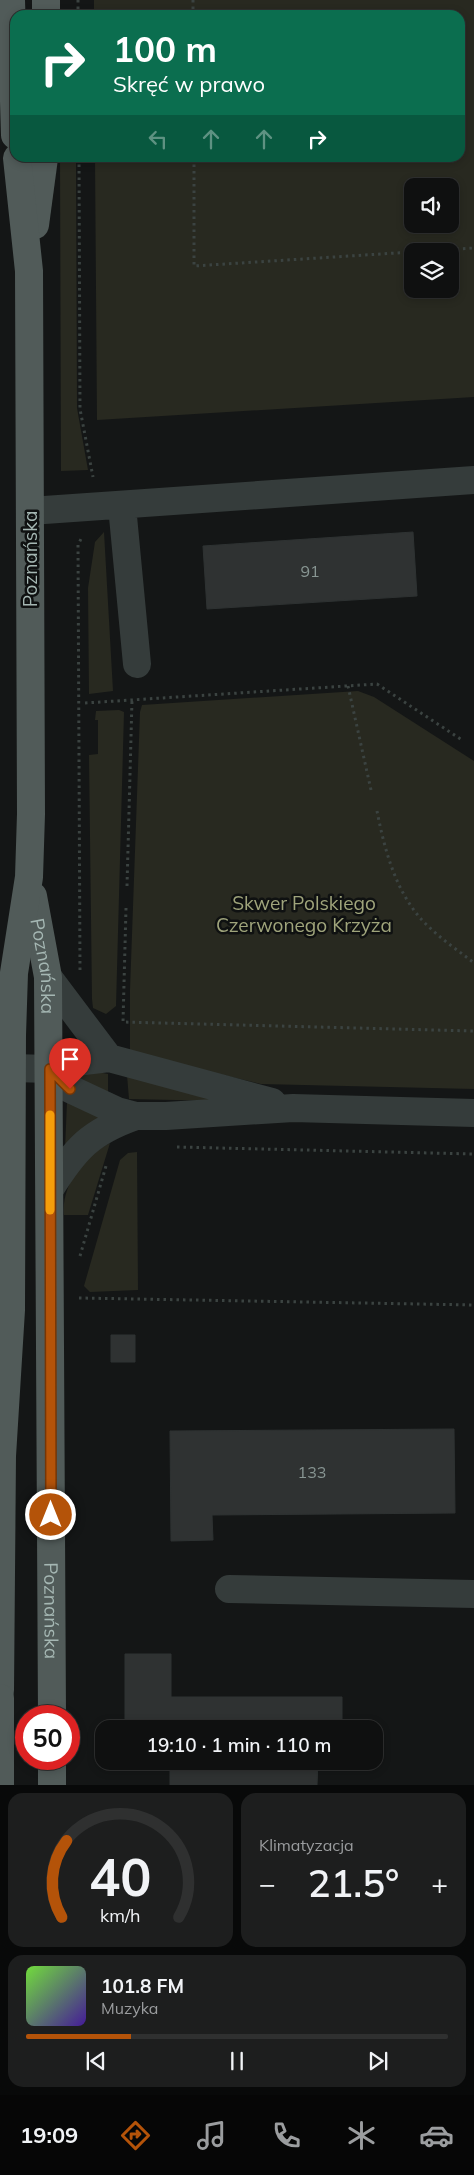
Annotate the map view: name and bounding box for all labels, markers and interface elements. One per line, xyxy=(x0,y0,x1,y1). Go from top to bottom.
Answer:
text: 100 m xyxy=(113,27,217,71)
icon: right xyxy=(30,30,95,95)
text: Skręć w prawo xyxy=(113,70,265,98)
icon: left xyxy=(144,125,172,153)
icon: ahead xyxy=(197,125,225,153)
icon: ahead xyxy=(250,125,278,153)
icon: right xyxy=(303,125,331,153)
map controls xyxy=(404,178,459,298)
button: sound xyxy=(404,178,459,233)
button: layers xyxy=(404,243,459,298)
street label: Poznańska xyxy=(18,511,42,607)
house number: 91 xyxy=(300,561,320,581)
park label: Skwer Polskiego Czerwonego Krzyża xyxy=(216,891,392,937)
street label: Poznańska xyxy=(25,916,60,1014)
pin xyxy=(49,1038,91,1089)
icon: arrive xyxy=(56,1045,84,1073)
house number: 133 xyxy=(298,1462,326,1482)
position arrow xyxy=(24,1488,76,1540)
street label: Poznańska xyxy=(39,1562,64,1659)
speed limit sign: 50 xyxy=(15,1705,80,1770)
text: 19:10 · 1 min · 110 m xyxy=(146,1733,332,1757)
text: Klimatyzacja xyxy=(259,1835,354,1855)
text: 40 xyxy=(89,1844,152,1909)
text: 21.5° xyxy=(308,1859,399,1907)
text: − xyxy=(259,1866,276,1901)
text: + xyxy=(431,1866,448,1901)
text: km/h xyxy=(100,1904,141,1926)
text: 101.8 FM xyxy=(101,1974,184,1998)
text: Muzyka xyxy=(101,1998,158,2018)
icon: previous xyxy=(82,2047,110,2075)
icon: pause xyxy=(223,2047,251,2075)
icon: next xyxy=(364,2047,392,2075)
icon: directions xyxy=(118,2118,153,2153)
icon: music xyxy=(194,2118,229,2153)
icon: phone xyxy=(269,2118,304,2153)
icon: climate xyxy=(344,2118,379,2153)
icon: car xyxy=(419,2118,454,2153)
text: 19:09 xyxy=(20,2121,78,2149)

